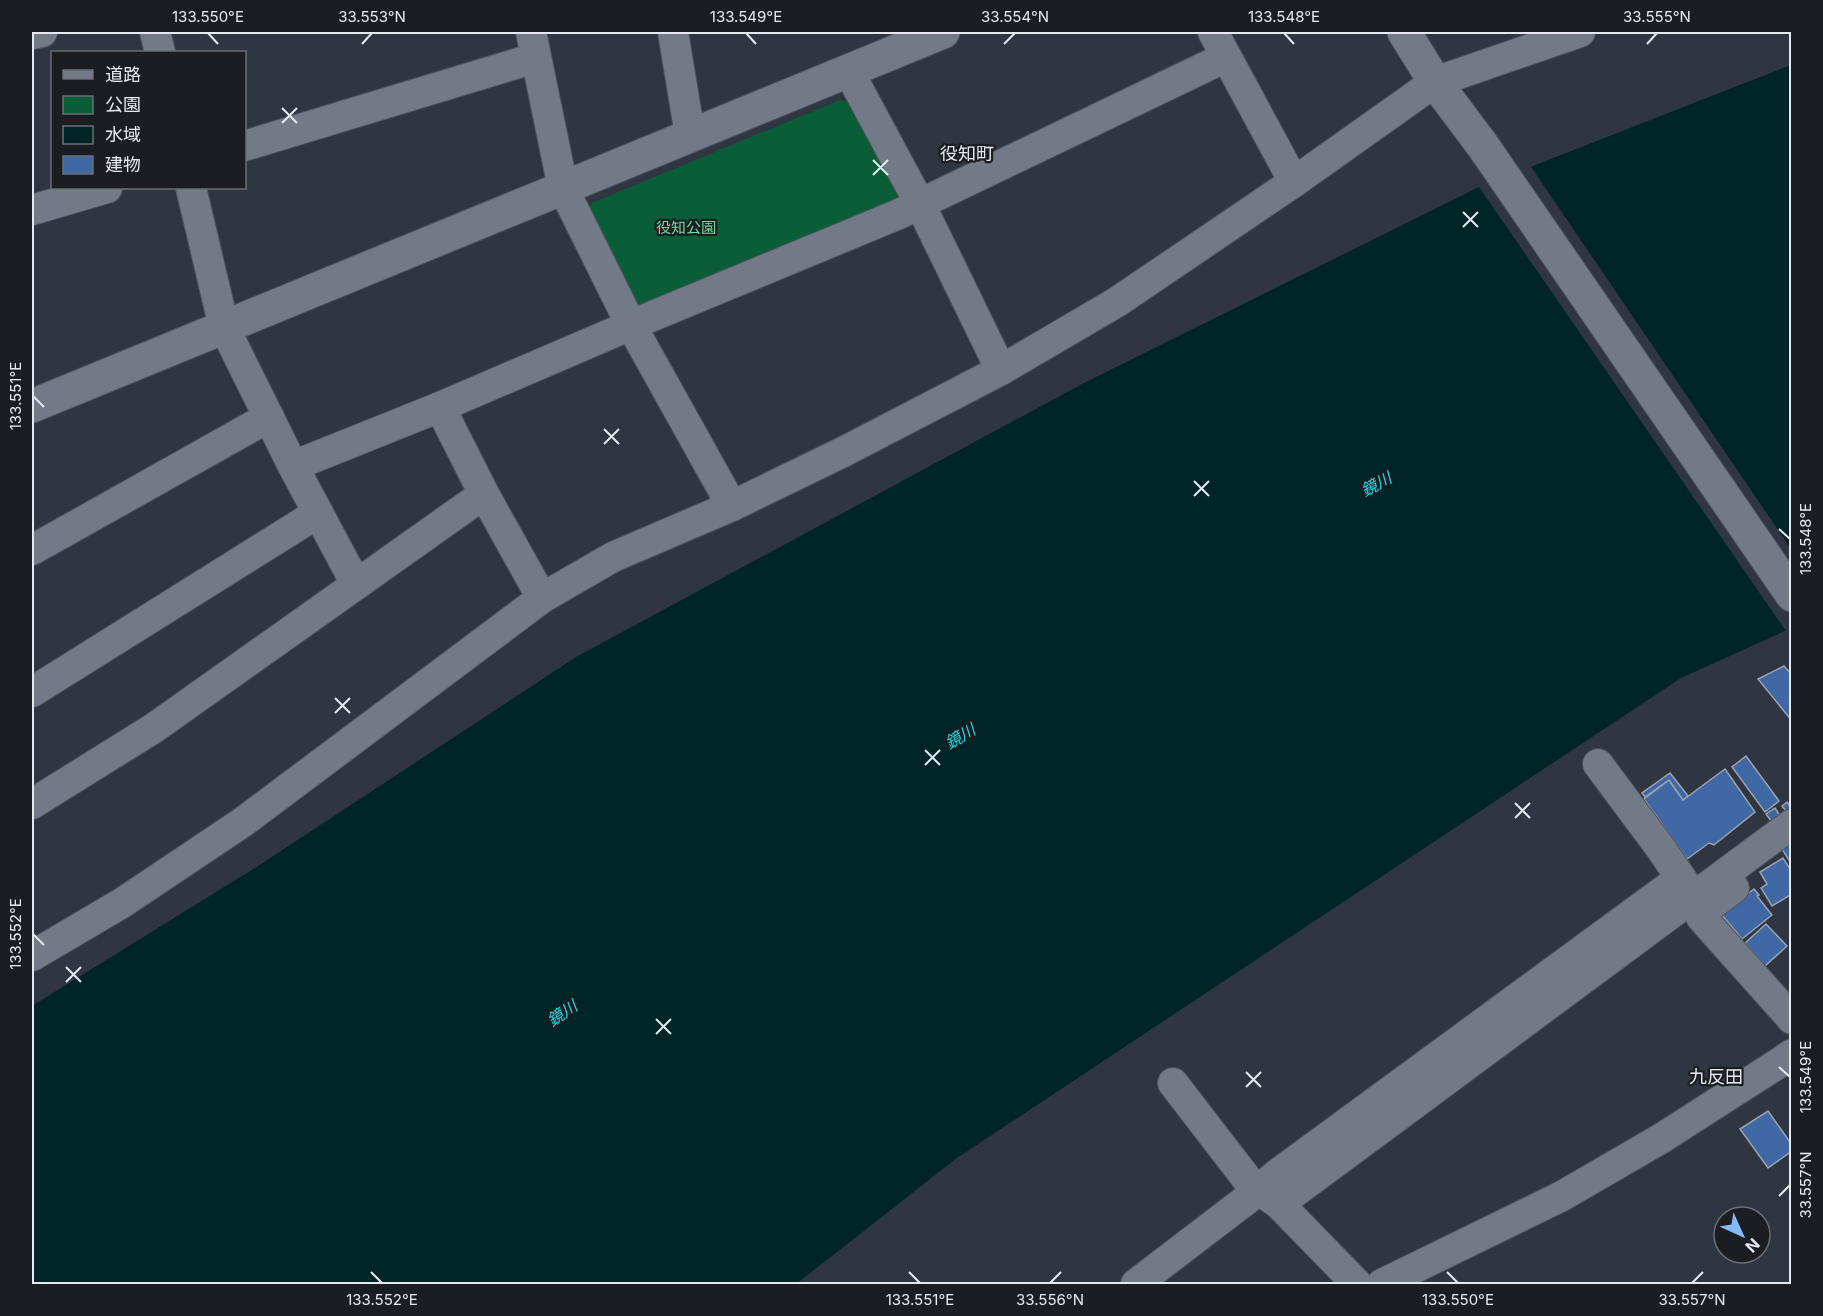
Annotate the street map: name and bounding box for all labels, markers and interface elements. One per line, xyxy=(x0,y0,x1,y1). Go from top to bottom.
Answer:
text: 133.550°E xyxy=(172,7,244,26)
text: 33.553°N xyxy=(338,7,406,26)
text: 133.549°E xyxy=(710,7,782,26)
text: 33.554°N xyxy=(981,7,1049,26)
text: 133.548°E xyxy=(1248,7,1320,26)
text: 33.555°N xyxy=(1623,7,1691,26)
legend xyxy=(51,51,246,189)
text: 道路 xyxy=(105,64,141,85)
text: 公園 xyxy=(105,94,141,115)
text: 水域 xyxy=(105,124,141,145)
district label: 役知町 xyxy=(940,143,994,164)
text: 建物 xyxy=(105,154,141,175)
park label: 役知公園 xyxy=(656,218,716,237)
text: 133.551°E xyxy=(6,362,25,430)
water label: 鏡川 xyxy=(1357,467,1397,501)
text: 133.548°E xyxy=(1796,503,1815,575)
water label: 鏡川 xyxy=(941,718,981,753)
text: 133.552°E xyxy=(6,898,25,970)
water label: 鏡川 xyxy=(543,994,582,1030)
text: 133.549°E xyxy=(1796,1041,1815,1113)
district label: 九反田 xyxy=(1689,1066,1743,1087)
text: 33.557°N xyxy=(1796,1151,1815,1219)
north arrow xyxy=(1712,1205,1772,1265)
text: N xyxy=(1741,1234,1764,1257)
text: 133.552°E xyxy=(346,1290,418,1309)
text: 133.551°E xyxy=(886,1290,954,1309)
text: 33.556°N xyxy=(1016,1290,1084,1309)
text: 133.550°E xyxy=(1422,1290,1494,1309)
text: 33.557°N xyxy=(1658,1290,1726,1309)

